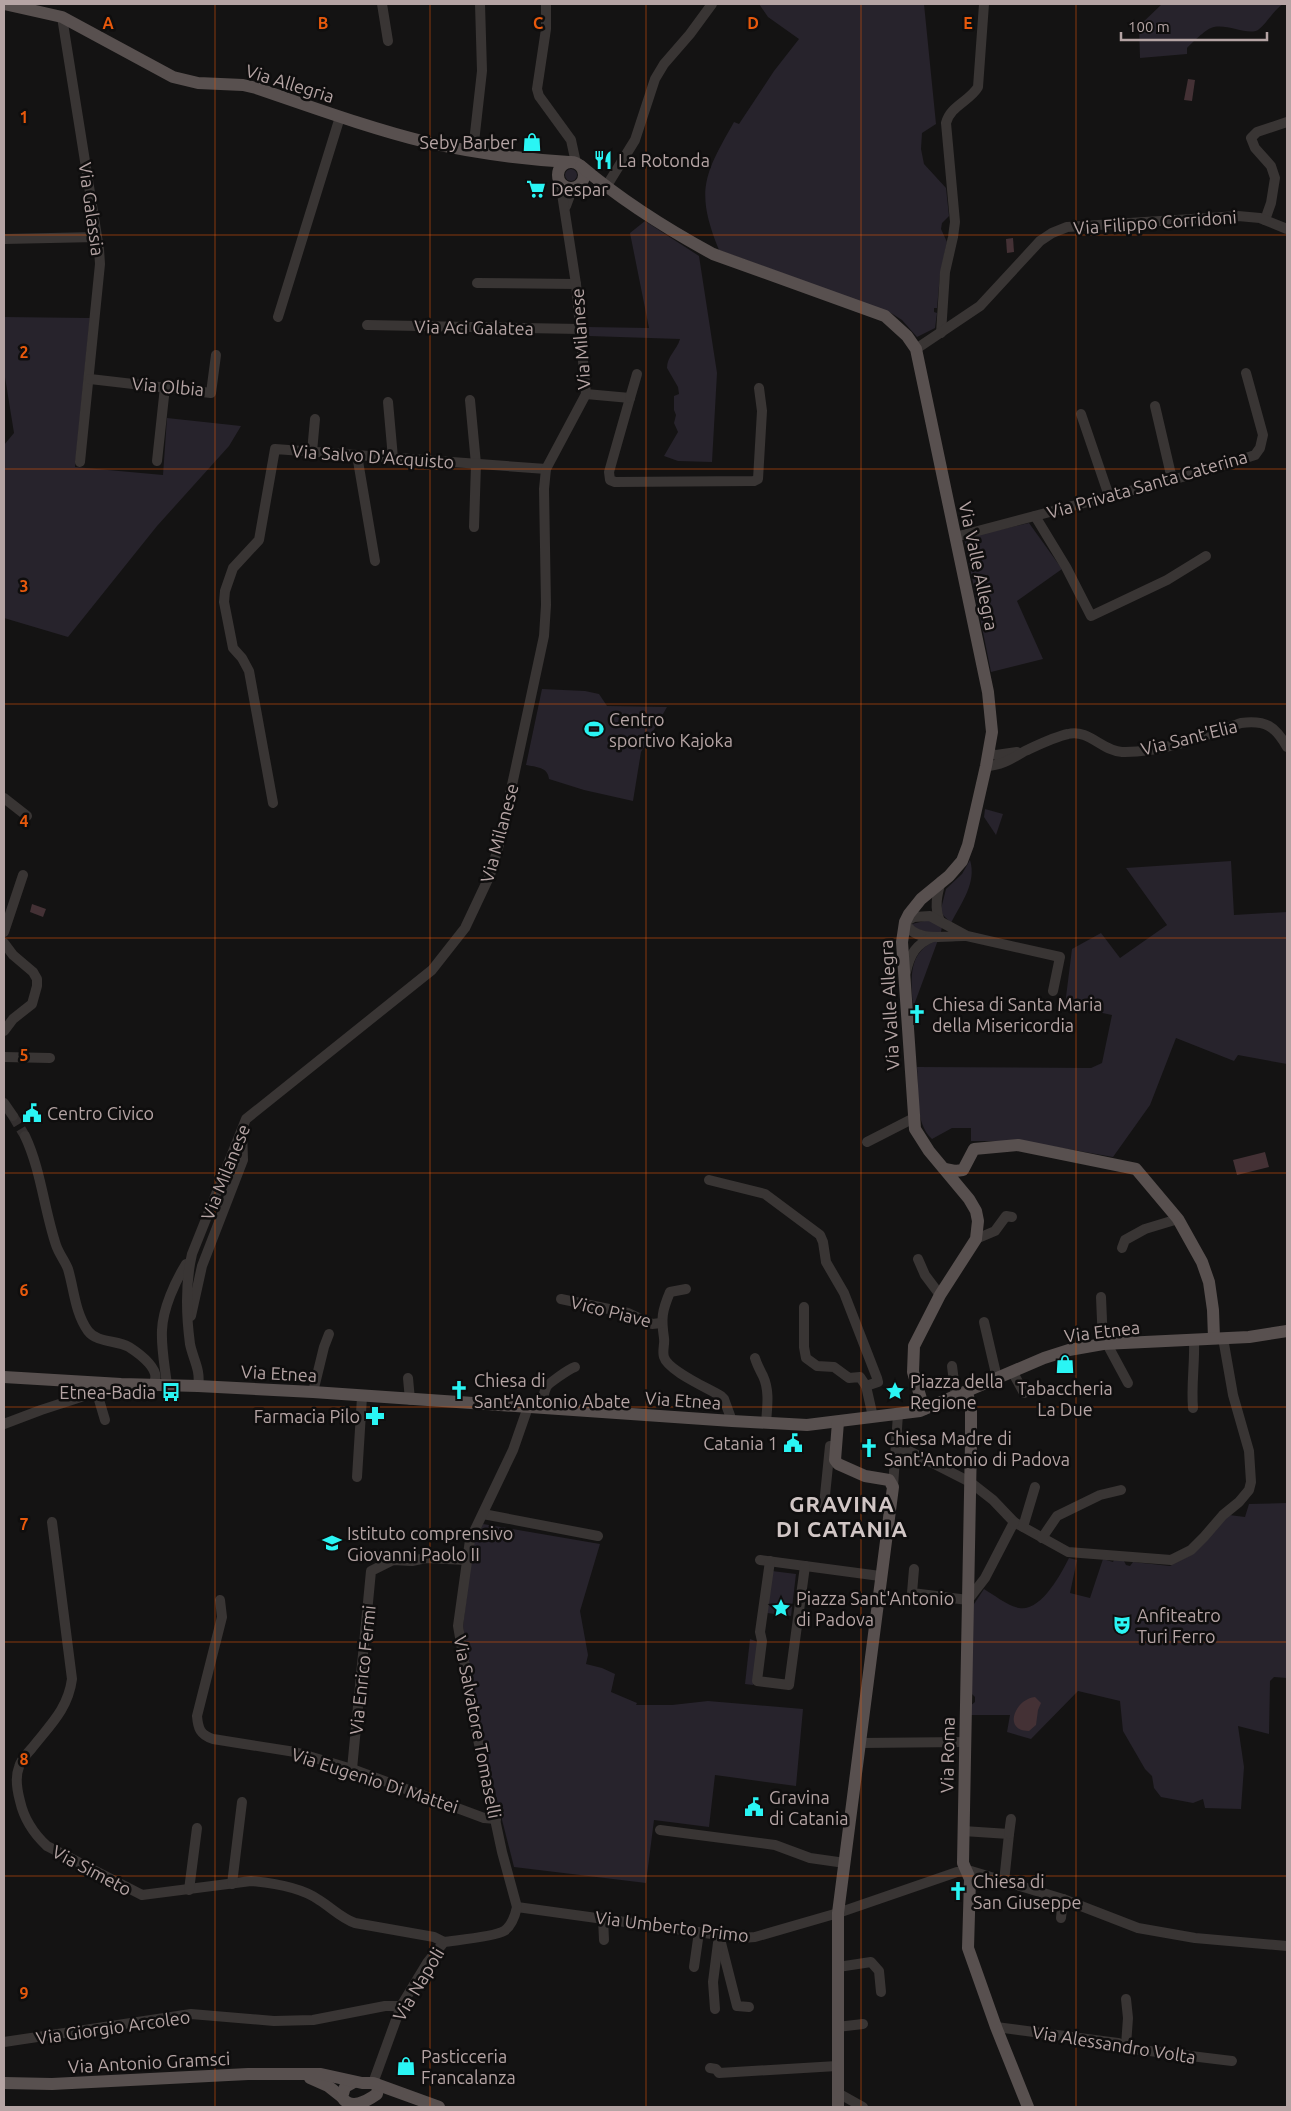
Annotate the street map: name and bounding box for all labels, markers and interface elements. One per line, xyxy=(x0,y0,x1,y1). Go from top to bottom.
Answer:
scale bar xyxy=(1121,10,1267,42)
text: A xyxy=(102,14,114,32)
text: B xyxy=(318,14,328,32)
text: C xyxy=(533,14,543,32)
text: D xyxy=(747,14,759,32)
text: E xyxy=(963,14,973,32)
text: 100 m xyxy=(1128,18,1170,35)
street label: Via Allegria xyxy=(243,60,337,106)
text: 1 xyxy=(19,108,29,126)
shop icon: Seby Barber xyxy=(521,131,543,153)
place label: Seby Barber xyxy=(420,132,517,152)
restaurant icon: La Rotonda xyxy=(592,149,614,171)
place label: La Rotonda xyxy=(618,150,710,170)
street label: Via Galassia xyxy=(76,161,108,257)
supermarket icon: Despar xyxy=(525,178,547,200)
place label: Despar xyxy=(551,179,608,199)
street label: Via Filippo Corridoni xyxy=(1073,206,1237,238)
street label: Via Milanese xyxy=(566,288,594,390)
street label: Via Aci Galatea xyxy=(414,316,534,338)
text: 2 xyxy=(19,343,29,361)
street label: Via Olbia xyxy=(131,373,205,399)
street label: Via Salvo D'Acquisto xyxy=(291,440,455,472)
street label: Via Privata Santa Caterina xyxy=(1045,446,1249,522)
street label: Via Valle Allegra xyxy=(956,500,1002,632)
text: 3 xyxy=(19,577,29,595)
place label: Centro sportivo Kajoka xyxy=(609,709,733,750)
street label: Via Sant'Elia xyxy=(1139,715,1239,759)
sports icon: Centro sportivo Kajoka xyxy=(583,718,605,740)
street label: Via Milanese xyxy=(476,781,522,885)
text: 4 xyxy=(19,812,29,830)
street label: Via Valle Allegra xyxy=(876,939,902,1071)
place label: Chiesa di Santa Maria della Misericordia xyxy=(932,994,1103,1035)
church icon: Chiesa di Santa Maria della Misericordia xyxy=(906,1003,928,1025)
text: 5 xyxy=(19,1046,29,1064)
public building icon: Centro Civico xyxy=(21,1102,43,1124)
place label: Centro Civico xyxy=(47,1103,154,1123)
street label: Via Milanese xyxy=(197,1121,253,1223)
text: 6 xyxy=(19,1281,29,1299)
street label: Vico Piave xyxy=(569,1291,653,1331)
street label: Via Etnea xyxy=(1063,1316,1141,1346)
shop icon: Tabaccheria La Due xyxy=(1054,1353,1076,1375)
street label: Via Etnea xyxy=(240,1361,318,1385)
place label: Chiesa di Sant'Antonio Abate xyxy=(474,1370,631,1411)
place label: Piazza della Regione xyxy=(910,1371,1003,1412)
place label: Tabaccheria La Due xyxy=(1017,1378,1113,1419)
church icon: Chiesa di Sant'Antonio Abate xyxy=(448,1379,470,1401)
place icon: Piazza della Regione xyxy=(884,1380,906,1402)
bus stop icon: Etnea-Badia xyxy=(160,1381,182,1403)
place label: Etnea-Badia xyxy=(59,1382,156,1402)
street label: Via Etnea xyxy=(644,1387,722,1413)
pharmacy icon: Farmacia Pilo xyxy=(364,1405,386,1427)
place label: Farmacia Pilo xyxy=(254,1406,360,1426)
place label: Chiesa Madre di Sant'Antonio di Padova xyxy=(884,1428,1070,1469)
public building icon: Catania 1 xyxy=(782,1432,804,1454)
place label: Catania 1 xyxy=(703,1433,778,1453)
church icon: Chiesa Madre di Sant'Antonio di Padova xyxy=(858,1437,880,1459)
district label: GRAVINA DI CATANIA xyxy=(776,1491,908,1541)
text: 7 xyxy=(19,1515,29,1533)
place label: Istituto comprensivo Giovanni Paolo II xyxy=(347,1523,513,1564)
school or university icon: Istituto comprensivo Giovanni Paolo II xyxy=(321,1532,343,1554)
place label: Piazza Sant'Antonio di Padova xyxy=(796,1588,954,1629)
place icon: Piazza Sant'Antonio di Padova xyxy=(770,1597,792,1619)
street label: Via Enrico Fermi xyxy=(345,1604,379,1736)
place label: Anfiteatro Turi Ferro xyxy=(1137,1605,1221,1646)
theatre icon: Anfiteatro Turi Ferro xyxy=(1111,1614,1133,1636)
street label: Via Salvatore Tomaselli xyxy=(450,1634,506,1820)
street label: Via Roma xyxy=(936,1717,958,1793)
street label: Via Eugenio Di Mattei xyxy=(289,1744,461,1816)
text: 8 xyxy=(19,1750,29,1768)
place label: Gravina di Catania xyxy=(769,1787,849,1828)
public building icon: Gravina di Catania xyxy=(743,1796,765,1818)
street label: Via Simeto xyxy=(49,1841,135,1899)
place label: Chiesa di San Giuseppe xyxy=(973,1871,1081,1912)
church icon: Chiesa di San Giuseppe xyxy=(947,1880,969,1902)
street label: Via Umberto Primo xyxy=(594,1907,750,1945)
street label: Via Napoli xyxy=(388,1944,448,2024)
text: 9 xyxy=(19,1984,29,2002)
street label: Via Giorgio Arcoleo xyxy=(35,2006,191,2048)
street label: Via Alessandro Volta xyxy=(1031,2021,1197,2067)
place label: Pasticceria Francalanza xyxy=(421,2046,516,2087)
street label: Via Antonio Gramsci xyxy=(67,2048,231,2076)
shop icon: Pasticceria Francalanza xyxy=(395,2055,417,2077)

